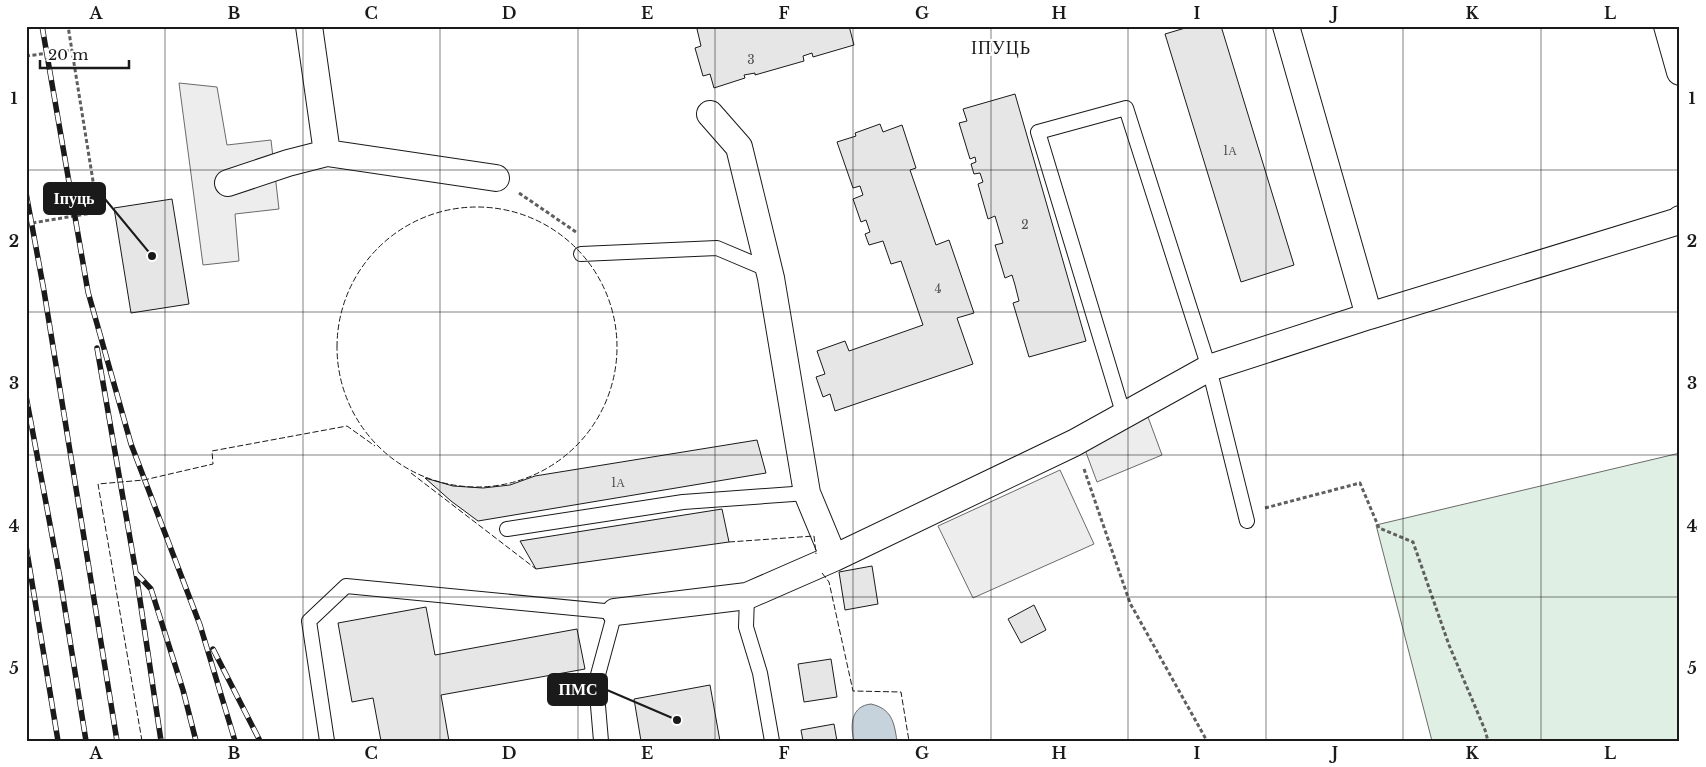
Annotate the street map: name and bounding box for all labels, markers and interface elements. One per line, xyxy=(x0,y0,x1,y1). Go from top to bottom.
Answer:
text: A xyxy=(89,3,104,23)
text: B xyxy=(228,3,241,23)
text: C xyxy=(364,3,378,23)
text: D xyxy=(502,3,516,23)
text: E xyxy=(641,3,653,23)
text: F xyxy=(778,3,790,23)
text: G xyxy=(915,3,929,23)
text: H xyxy=(1051,3,1067,23)
text: I xyxy=(1194,3,1201,23)
text: J xyxy=(1329,3,1338,23)
text: K xyxy=(1465,3,1479,23)
text: L xyxy=(1604,3,1616,23)
district label: ІПУЦЬ xyxy=(971,37,1031,59)
scale bar xyxy=(40,38,129,70)
text: 20 m xyxy=(48,45,88,64)
house number: 3 xyxy=(747,52,755,67)
text: 1 xyxy=(11,88,18,108)
text: 1 xyxy=(1689,88,1696,108)
house number: 1А xyxy=(1223,143,1237,158)
callout: Іпуць xyxy=(44,183,105,214)
text: Іпуць xyxy=(53,188,95,208)
house number: 2 xyxy=(1021,217,1029,232)
text: 2 xyxy=(9,231,19,251)
text: 2 xyxy=(1687,231,1697,251)
house number: 4 xyxy=(934,281,942,296)
text: 3 xyxy=(9,373,19,393)
text: 3 xyxy=(1687,373,1697,393)
house number: 1А xyxy=(611,475,625,490)
text: 4 xyxy=(9,516,19,536)
text: 4 xyxy=(1687,516,1697,536)
text: 5 xyxy=(9,658,19,678)
text: 5 xyxy=(1687,658,1697,678)
callout: ПМС xyxy=(548,674,607,705)
text: ПМС xyxy=(558,679,598,699)
text: A xyxy=(89,743,104,763)
text: B xyxy=(228,743,241,763)
text: C xyxy=(364,743,378,763)
text: D xyxy=(502,743,516,763)
text: E xyxy=(641,743,653,763)
text: F xyxy=(778,743,790,763)
text: G xyxy=(915,743,929,763)
text: H xyxy=(1051,743,1067,763)
text: I xyxy=(1194,743,1201,763)
text: J xyxy=(1329,743,1338,763)
text: K xyxy=(1465,743,1479,763)
text: L xyxy=(1604,743,1616,763)

